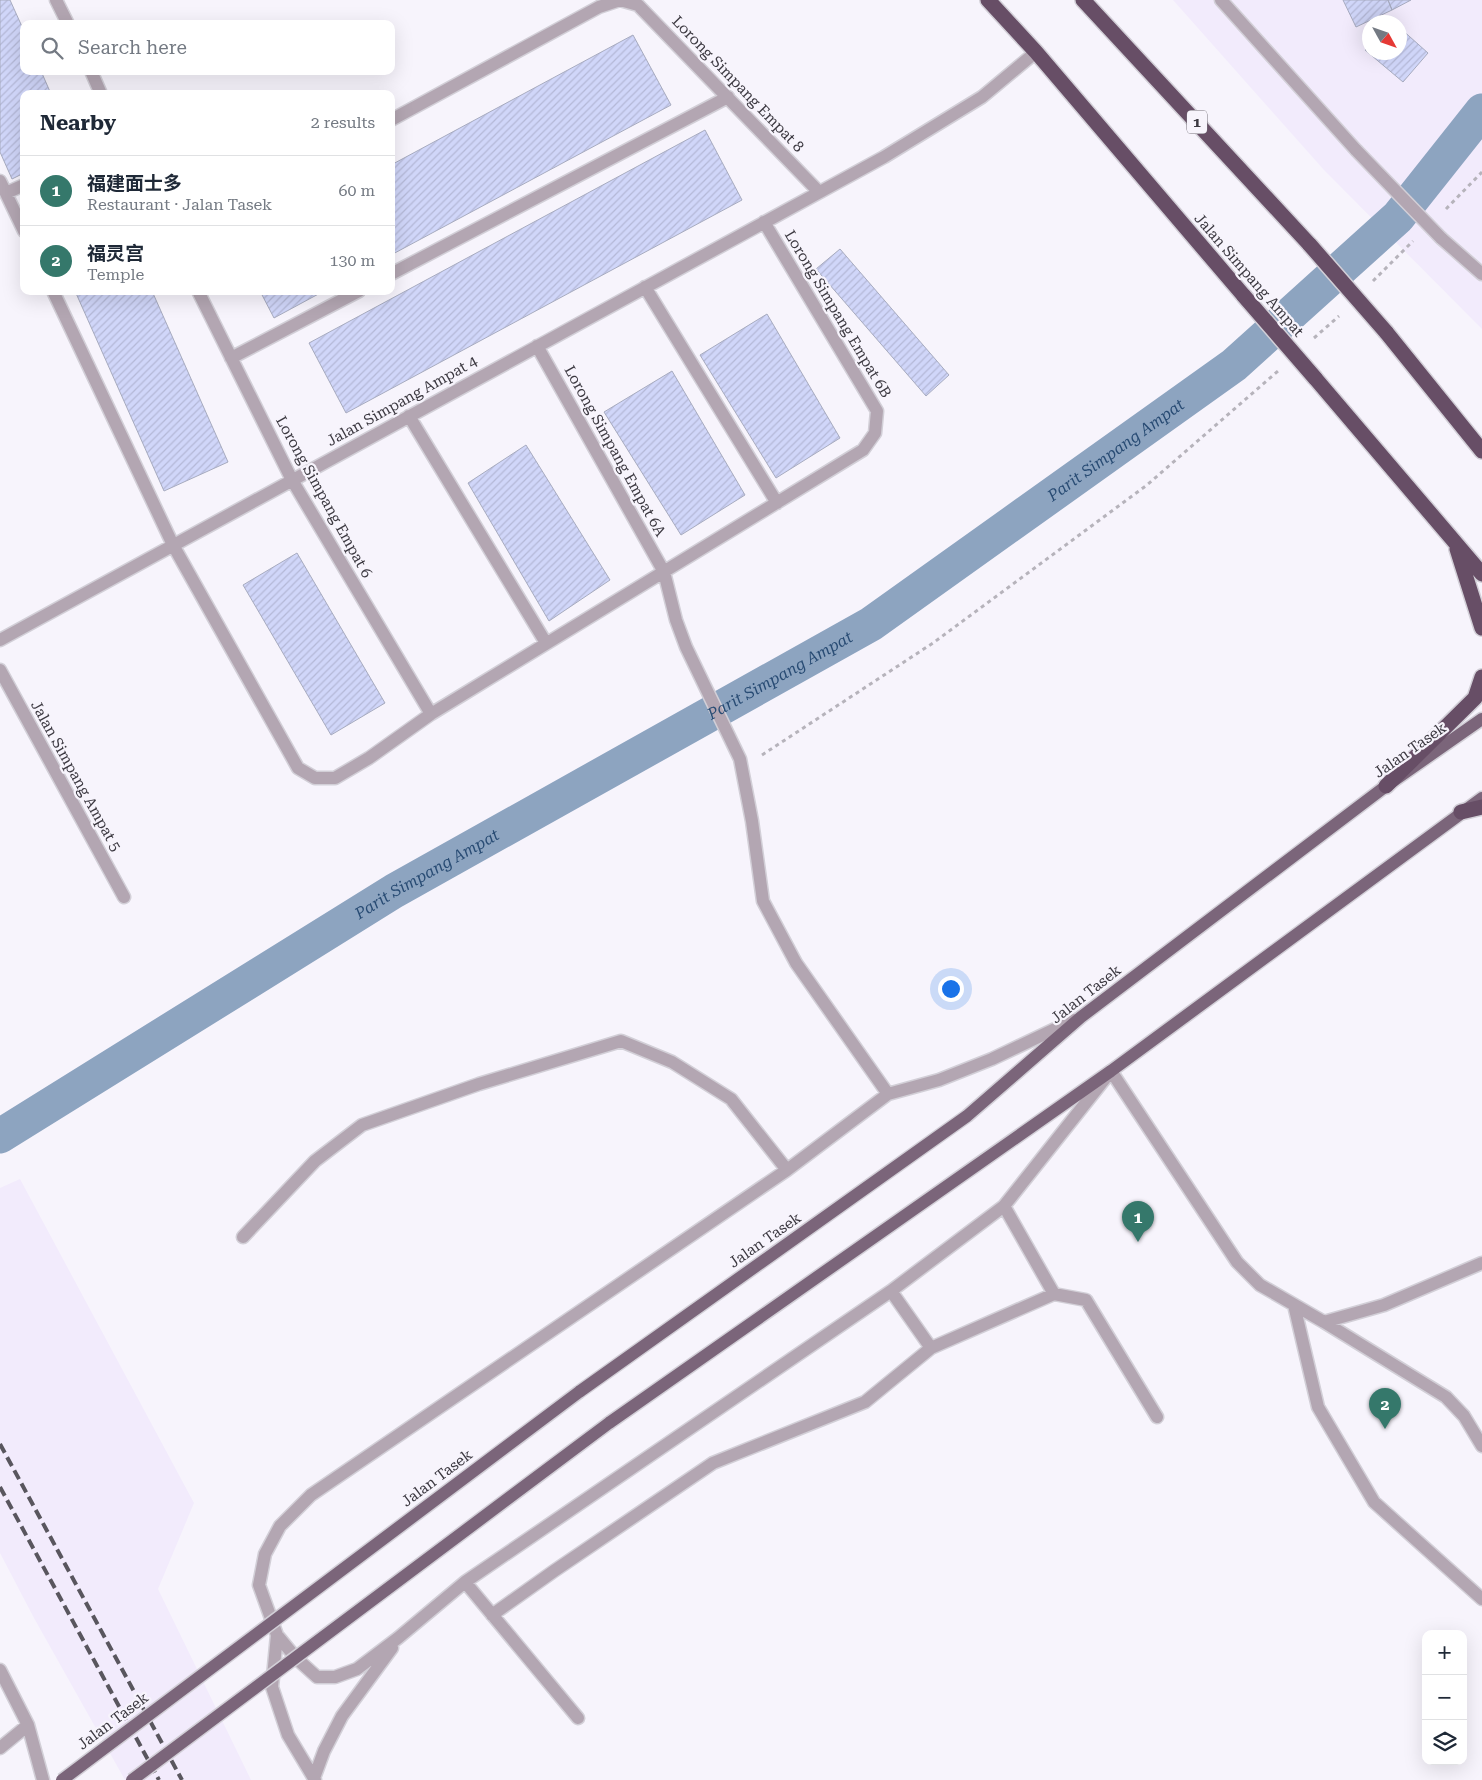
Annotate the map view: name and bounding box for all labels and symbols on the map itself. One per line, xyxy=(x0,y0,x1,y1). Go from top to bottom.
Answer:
street label: Lorong Simpang Empat 8 xyxy=(668,12,808,156)
north arrow xyxy=(1362,15,1407,60)
road number: 1 xyxy=(1187,110,1207,134)
street label: Jalan Simpang Ampat xyxy=(1191,210,1308,341)
street label: Lorong Simpang Empat 6B xyxy=(781,227,895,401)
street label: Jalan Simpang Ampat 4 xyxy=(323,352,481,450)
street label: Lorong Simpang Empat 6A xyxy=(560,362,670,540)
water label: Parit Simpang Ampat xyxy=(1043,395,1188,506)
street label: Lorong Simpang Empat 6 xyxy=(272,413,376,581)
water label: Parit Simpang Ampat xyxy=(703,627,856,724)
street label: Jalan Simpang Ampat 5 xyxy=(27,697,125,855)
street label: Jalan Tasek xyxy=(1370,718,1450,782)
water label: Parit Simpang Ampat xyxy=(350,825,503,924)
street label: Jalan Tasek xyxy=(1047,961,1125,1027)
your location xyxy=(938,976,964,1002)
pin: 1 xyxy=(1122,1201,1154,1242)
street label: Jalan Tasek xyxy=(725,1208,805,1272)
pin: 2 xyxy=(1369,1388,1401,1429)
street label: Jalan Tasek xyxy=(398,1445,476,1511)
street label: Jalan Tasek xyxy=(74,1688,152,1754)

